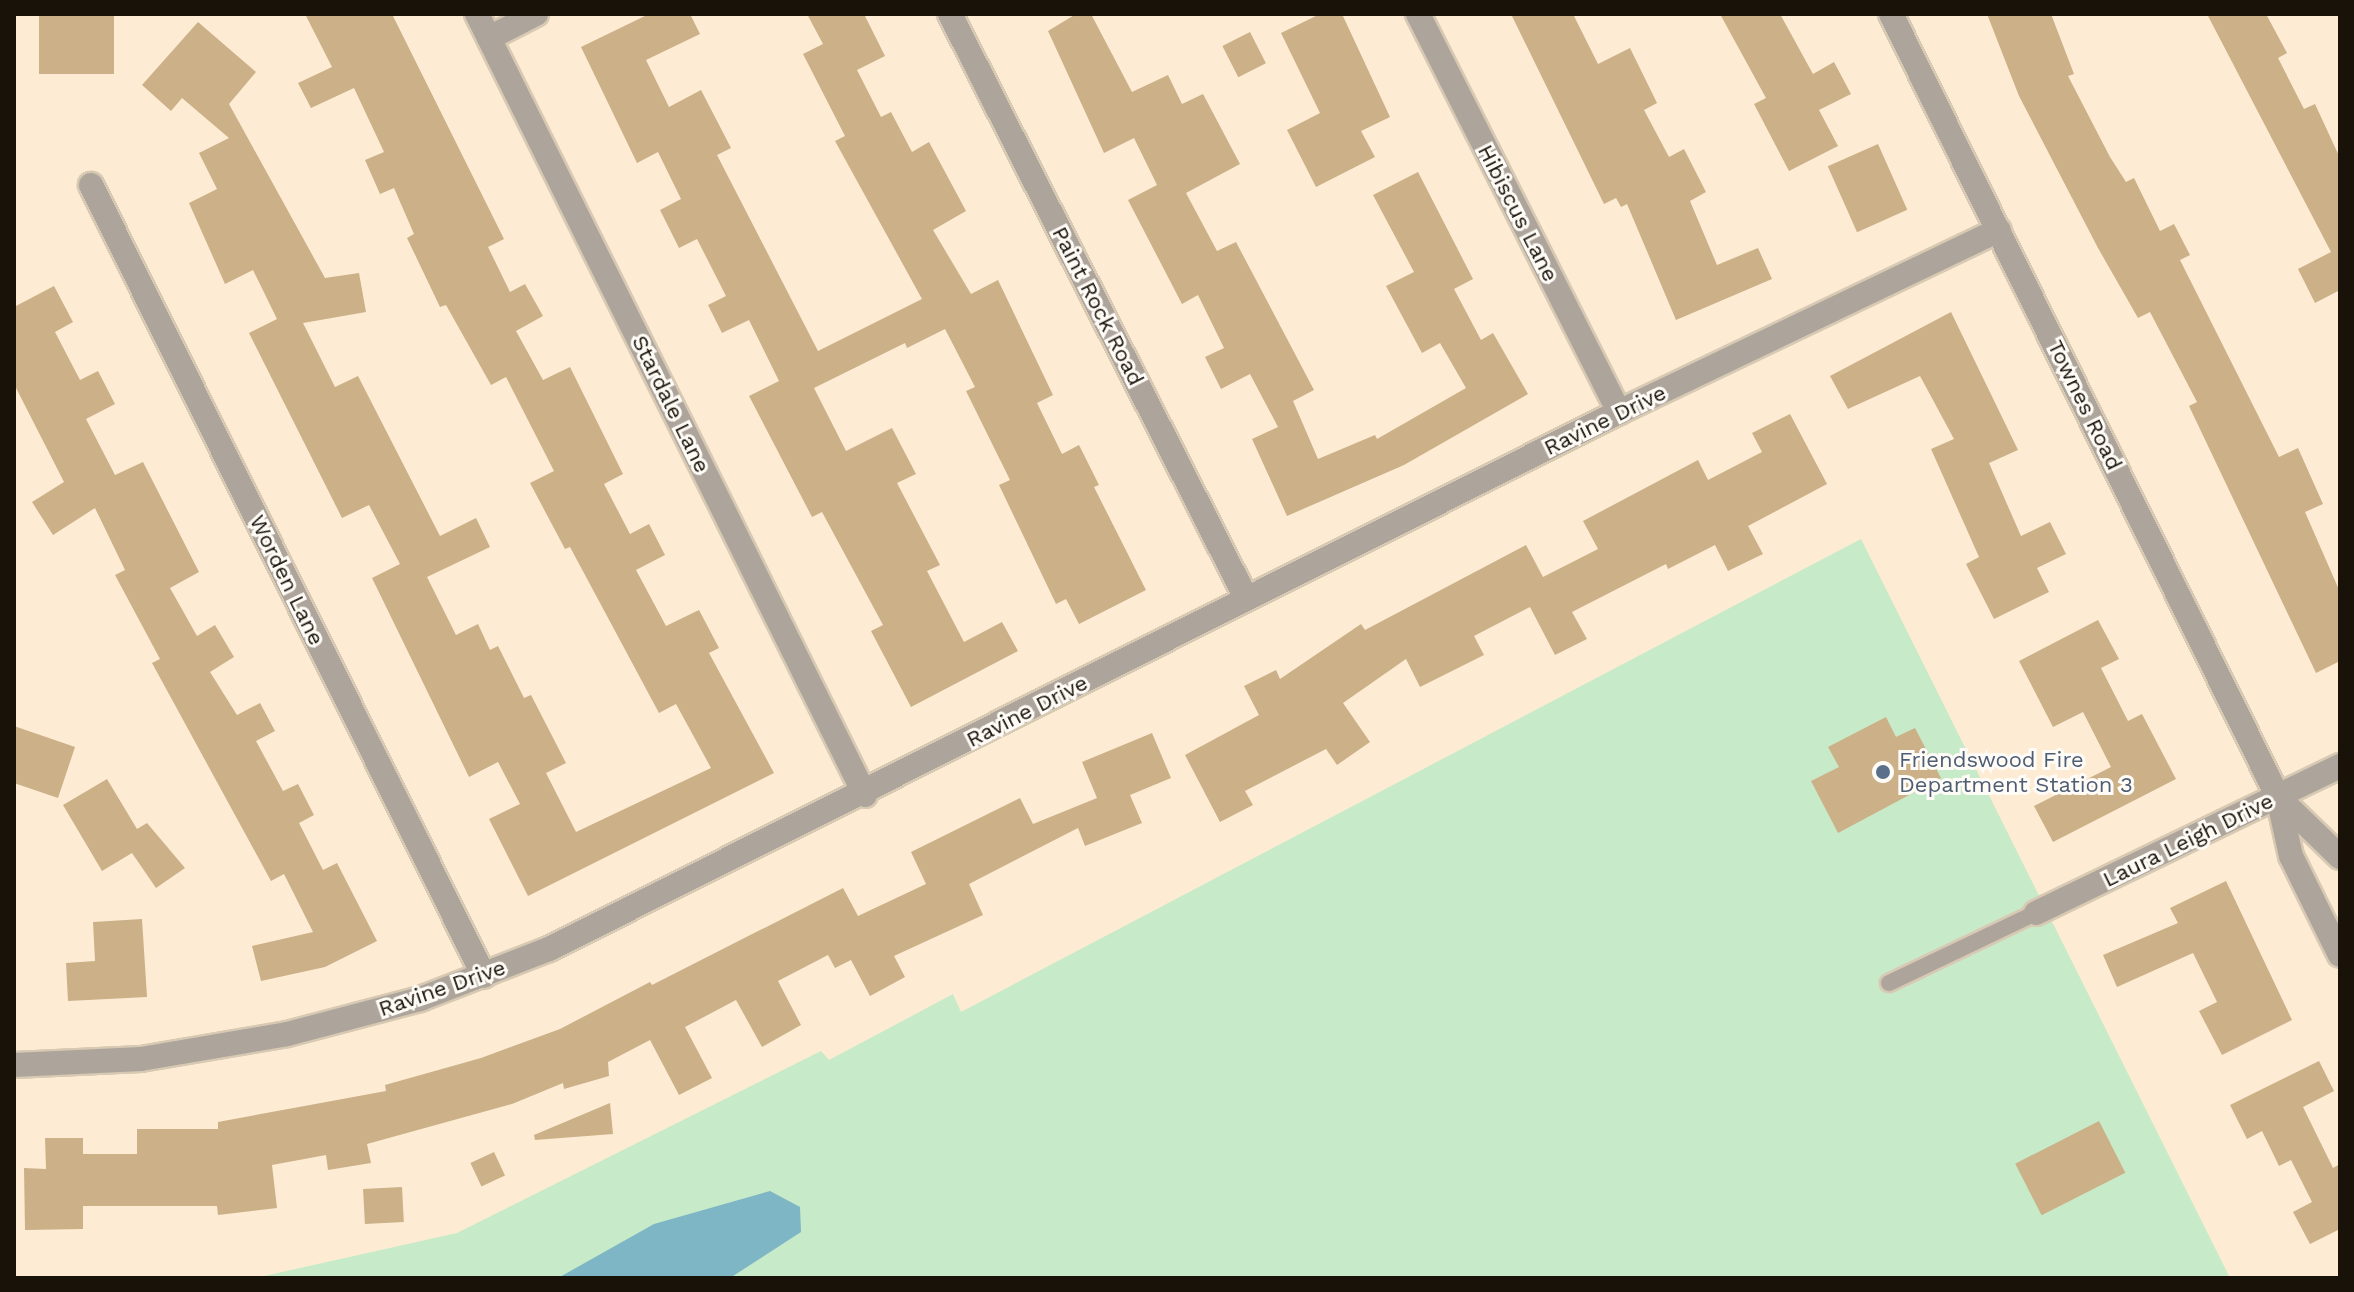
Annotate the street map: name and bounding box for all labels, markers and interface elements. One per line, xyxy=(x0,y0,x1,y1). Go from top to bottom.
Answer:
street label: Hibiscus Lane xyxy=(1472,140,1564,286)
street label: Paint Rock Road xyxy=(1046,222,1150,390)
street label: Stardale Lane xyxy=(626,331,716,477)
street label: Townes Road xyxy=(2042,336,2128,474)
street label: Ravine Drive xyxy=(1540,379,1670,461)
street label: Worden Lane xyxy=(244,511,330,649)
street label: Ravine Drive xyxy=(962,669,1092,753)
place label: Friendswood Fire Department Station 3 xyxy=(1899,746,2133,798)
marker: Friendswood Fire Department Station 3 xyxy=(1874,763,1892,781)
street label: Laura Leigh Drive xyxy=(2098,787,2278,893)
street label: Ravine Drive xyxy=(375,954,509,1022)

